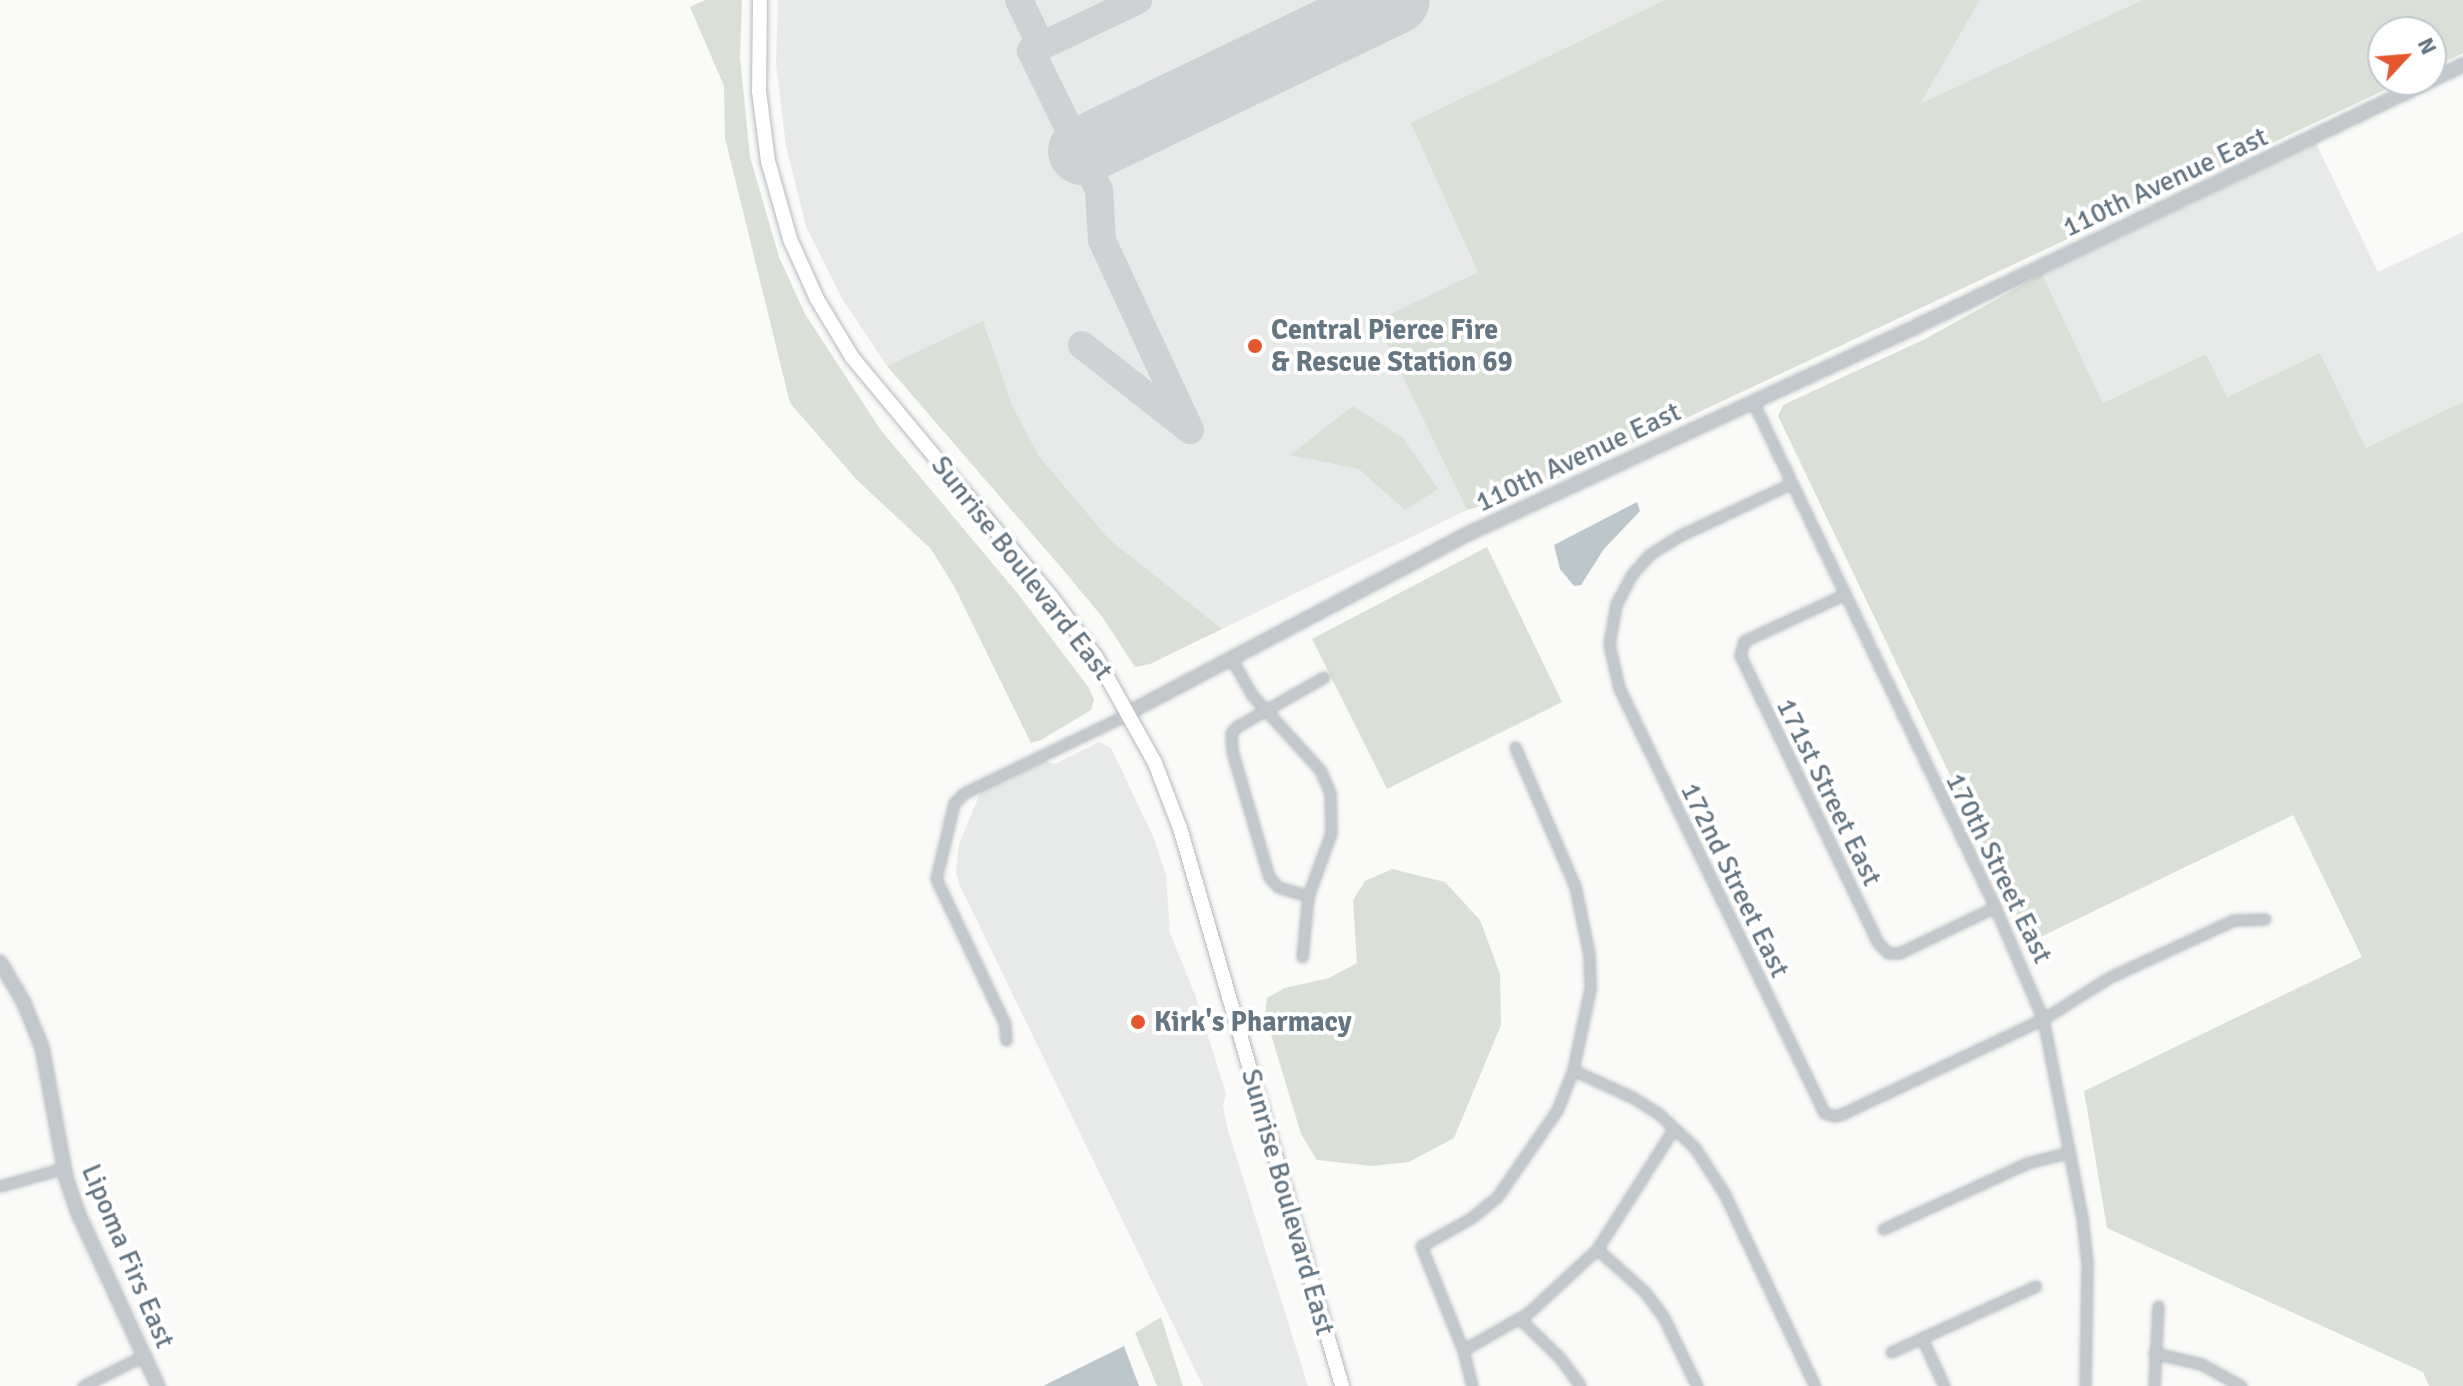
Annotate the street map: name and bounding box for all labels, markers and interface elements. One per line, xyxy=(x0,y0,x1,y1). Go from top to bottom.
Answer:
north arrow xyxy=(2367,16,2447,96)
text: N xyxy=(2412,33,2443,59)
street label: 110th Avenue East xyxy=(2057,120,2273,244)
place label: Central Pierce Fire & Rescue Station 69 xyxy=(1271,313,1513,379)
marker: Central Pierce Fire & Rescue Station 69 xyxy=(1246,337,1264,355)
street label: 110th Avenue East xyxy=(1470,395,1686,519)
street label: Sunrise Boulevard East xyxy=(924,449,1120,687)
street label: 171st Street East xyxy=(1769,693,1889,891)
street label: 170th Street East xyxy=(1938,767,2060,969)
street label: 172nd Street East xyxy=(1673,777,1797,983)
place label: Kirk's Pharmacy xyxy=(1154,1005,1352,1039)
marker: Kirk's Pharmacy xyxy=(1129,1013,1147,1031)
street label: Sunrise Boulevard East xyxy=(1234,1065,1342,1339)
street label: Lipoma Firs East xyxy=(74,1159,182,1353)

